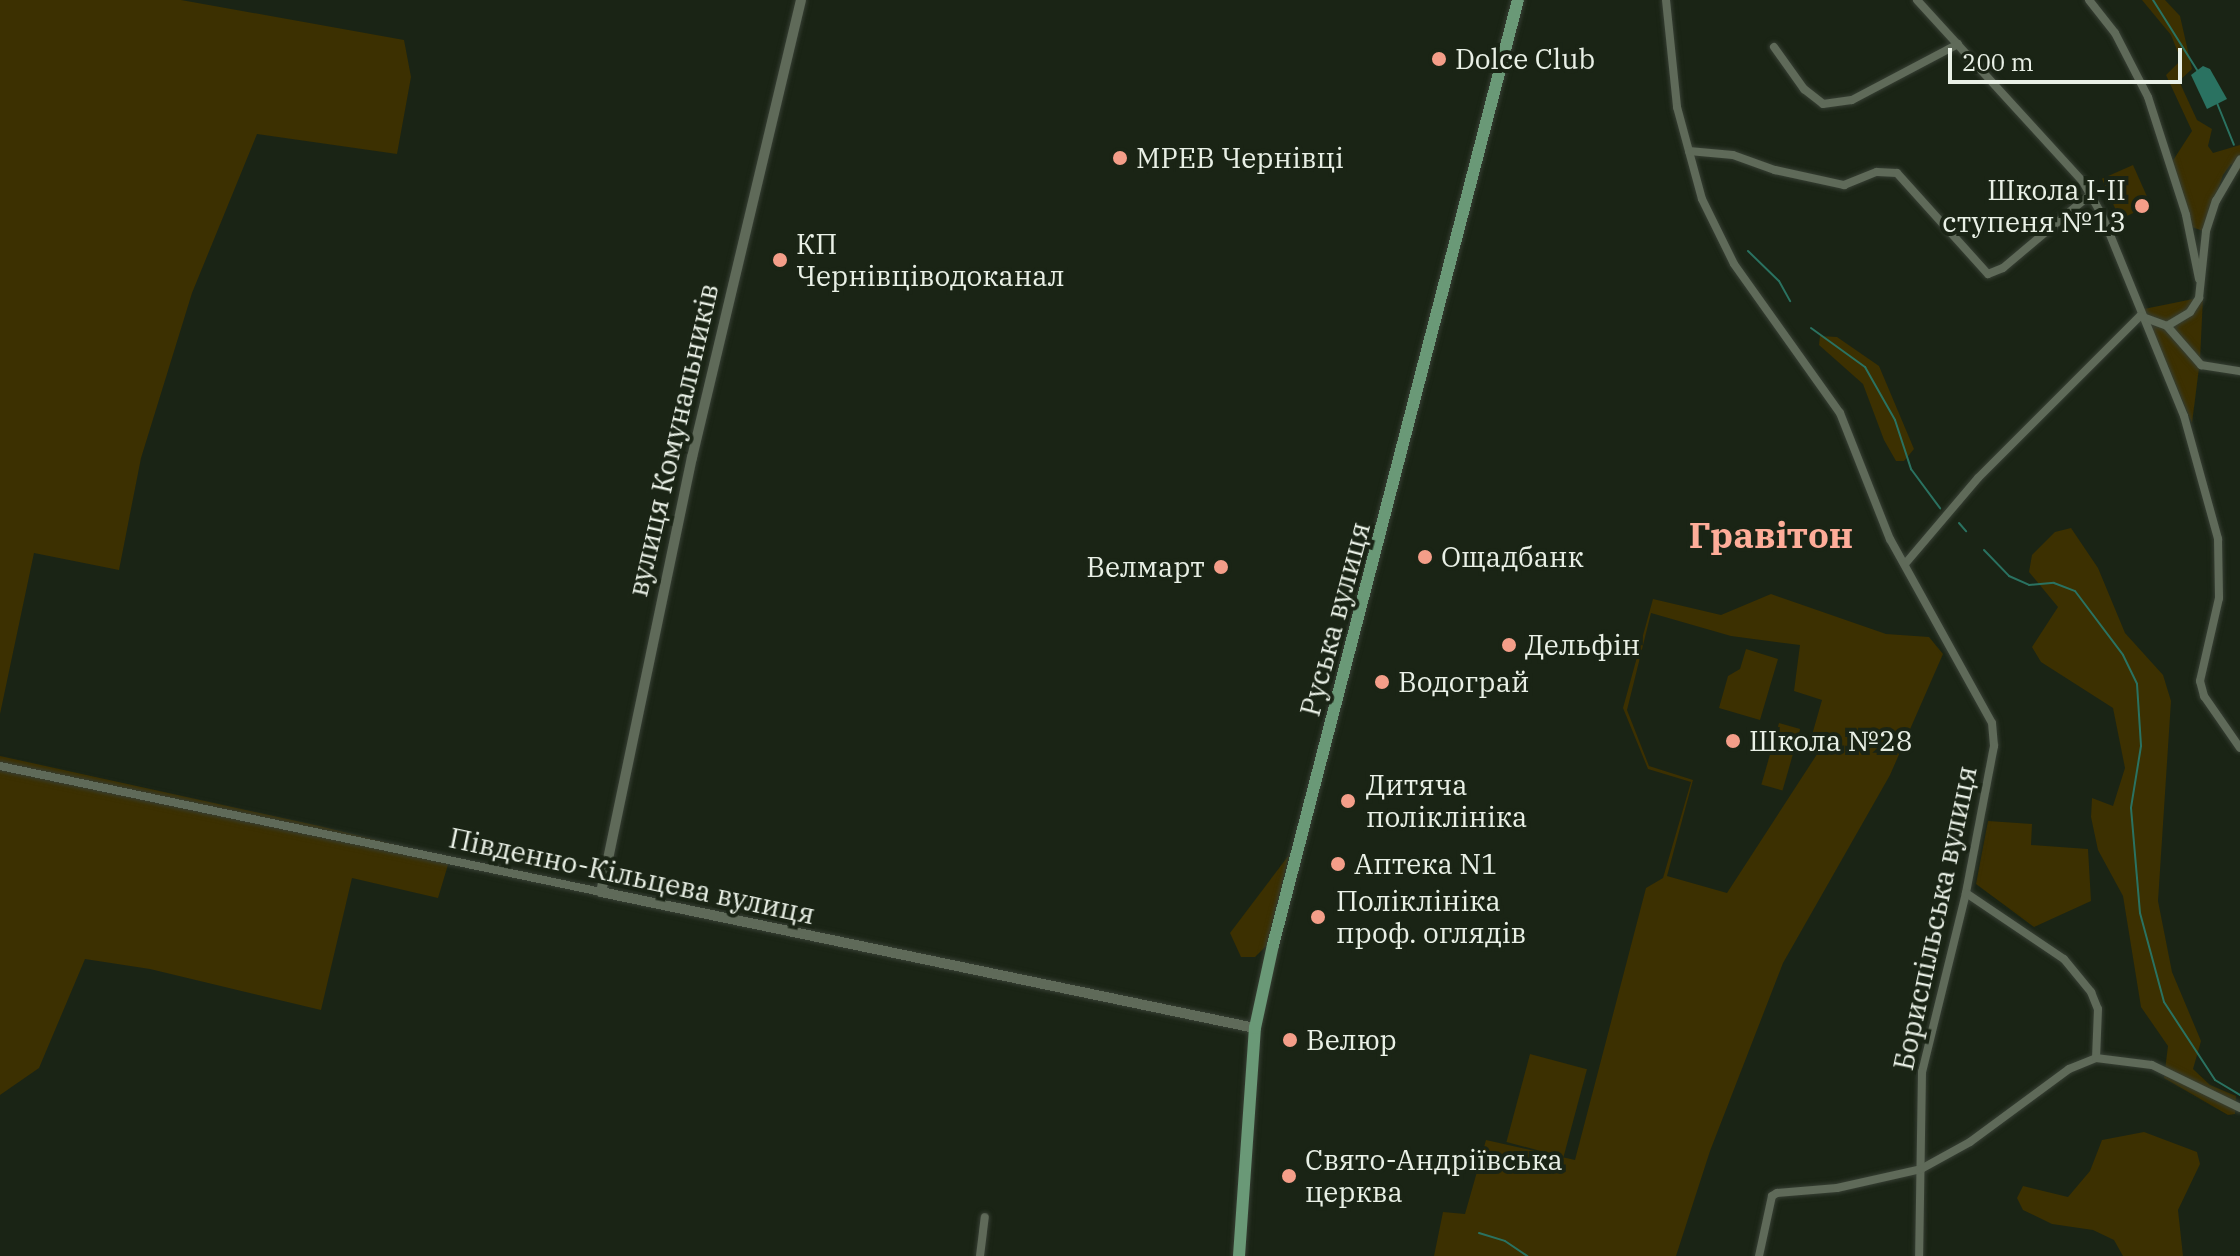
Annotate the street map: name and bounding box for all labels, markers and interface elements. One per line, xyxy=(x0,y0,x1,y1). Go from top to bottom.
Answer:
scale bar xyxy=(1952,32,2186,82)
place label: Dolce Club xyxy=(1455,42,1595,76)
text: 200 m xyxy=(1962,46,2034,78)
marker: Dolce Club xyxy=(1430,50,1448,68)
place label: МРЕВ Чернівці xyxy=(1136,141,1344,175)
marker: МРЕВ Чернівці xyxy=(1111,149,1129,167)
place label: Школа I-II ступеня №13 xyxy=(1942,173,2126,239)
marker: Школа I-II ступеня №13 xyxy=(2133,197,2151,215)
place label: КП Чернівціводоканал xyxy=(796,227,1065,293)
marker: КП Чернівціводоканал xyxy=(771,251,789,269)
street label: вулиця Комунальників xyxy=(621,280,725,600)
district label: Гравітон xyxy=(1689,513,1853,557)
street label: Руська вулиця xyxy=(1293,518,1377,720)
place label: Ощадбанк xyxy=(1441,540,1584,574)
marker: Ощадбанк xyxy=(1416,548,1434,566)
place label: Велмарт xyxy=(1086,550,1205,584)
marker: Велмарт xyxy=(1212,558,1230,576)
place label: Дельфін xyxy=(1525,628,1640,662)
marker: Дельфін xyxy=(1500,636,1518,654)
place label: Водограй xyxy=(1398,665,1530,699)
marker: Водограй xyxy=(1373,673,1391,691)
place label: Школа №28 xyxy=(1749,724,1913,758)
marker: Школа №28 xyxy=(1724,732,1742,750)
street label: Бориспільська вулиця xyxy=(1886,763,1984,1073)
place label: Дитяча поліклініка xyxy=(1366,768,1527,834)
marker: Дитяча поліклініка xyxy=(1337,790,1359,812)
street label: Південно-Кільцева вулиця xyxy=(446,821,818,931)
place label: Аптека N1 xyxy=(1354,847,1498,881)
marker: Аптека N1 xyxy=(1329,855,1347,873)
place label: Поліклініка проф. оглядів xyxy=(1336,884,1526,950)
marker: Поліклініка проф. оглядів xyxy=(1307,906,1329,928)
place label: Велюр xyxy=(1306,1023,1397,1057)
marker: Велюр xyxy=(1281,1031,1299,1049)
place label: Свято-Андріївська церква xyxy=(1305,1143,1563,1209)
marker: Свято-Андріївська церква xyxy=(1280,1167,1298,1185)

